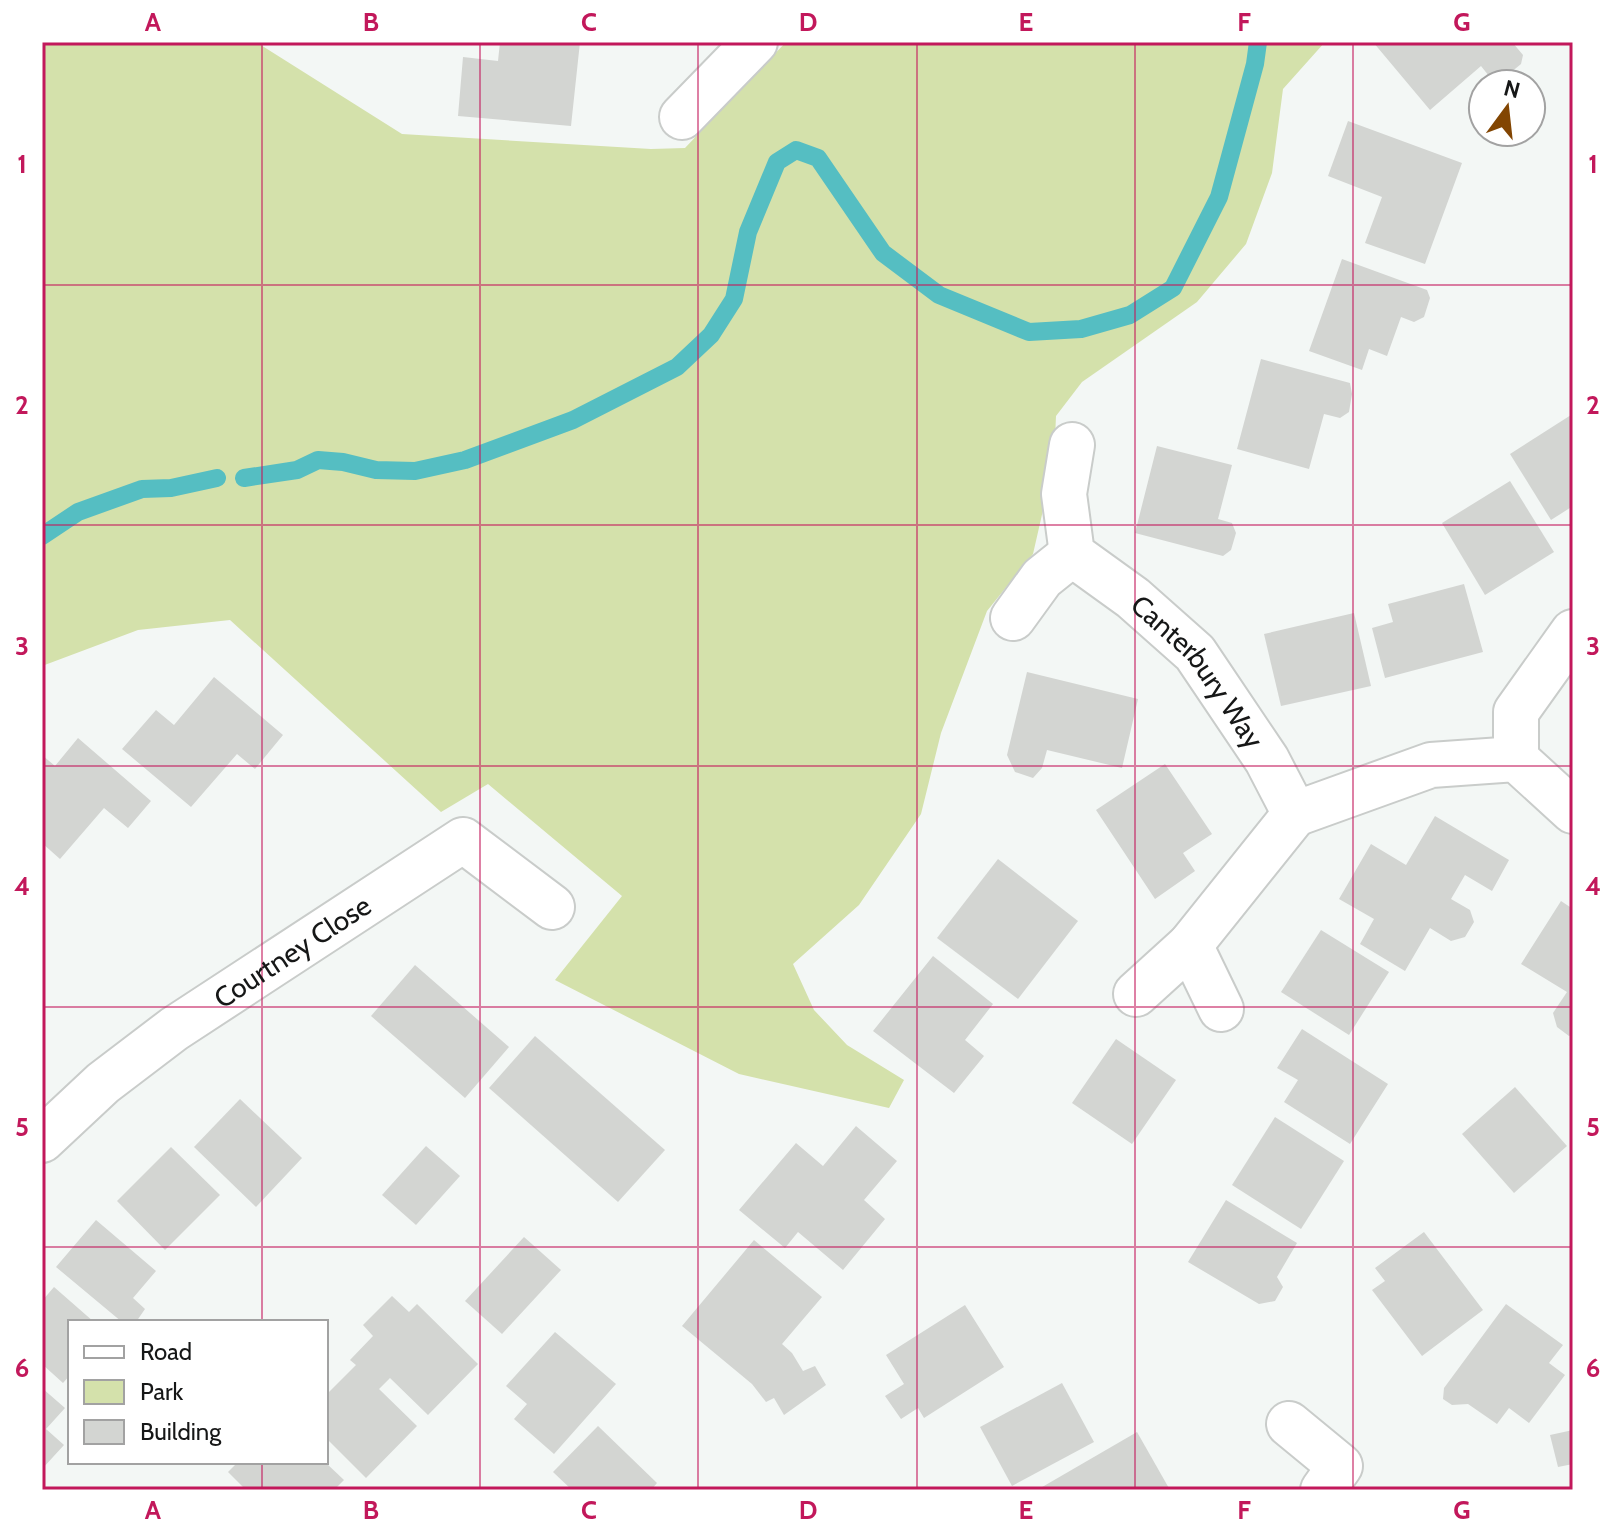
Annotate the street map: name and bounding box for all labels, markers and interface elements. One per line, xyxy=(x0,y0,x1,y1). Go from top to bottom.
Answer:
text: A xyxy=(145,6,162,38)
text: B xyxy=(363,6,379,38)
text: C xyxy=(581,6,597,38)
text: D xyxy=(799,6,817,38)
text: E xyxy=(1019,6,1033,38)
text: F xyxy=(1237,6,1251,38)
text: G xyxy=(1453,6,1471,38)
north arrow xyxy=(1467,68,1547,148)
text: N xyxy=(1501,74,1523,104)
text: 1 xyxy=(17,148,27,180)
text: 1 xyxy=(1588,148,1598,180)
text: 2 xyxy=(15,389,29,421)
text: 2 xyxy=(1586,389,1600,421)
street label: Canterbury Way xyxy=(1124,587,1271,755)
text: 3 xyxy=(15,630,29,662)
text: 3 xyxy=(1586,630,1600,662)
text: 4 xyxy=(14,870,30,902)
text: 4 xyxy=(1585,870,1601,902)
street label: Courtney Close xyxy=(207,888,377,1015)
text: 5 xyxy=(15,1111,29,1143)
text: 5 xyxy=(1586,1111,1600,1143)
legend xyxy=(68,1320,328,1464)
text: Road xyxy=(140,1337,192,1366)
text: 6 xyxy=(15,1352,29,1384)
text: 6 xyxy=(1586,1352,1600,1384)
text: Park xyxy=(140,1377,183,1406)
text: Building xyxy=(140,1417,222,1446)
text: A xyxy=(145,1494,162,1526)
text: B xyxy=(363,1494,379,1526)
text: C xyxy=(581,1494,597,1526)
text: D xyxy=(799,1494,817,1526)
text: E xyxy=(1019,1494,1033,1526)
text: F xyxy=(1237,1494,1251,1526)
text: G xyxy=(1453,1494,1471,1526)

